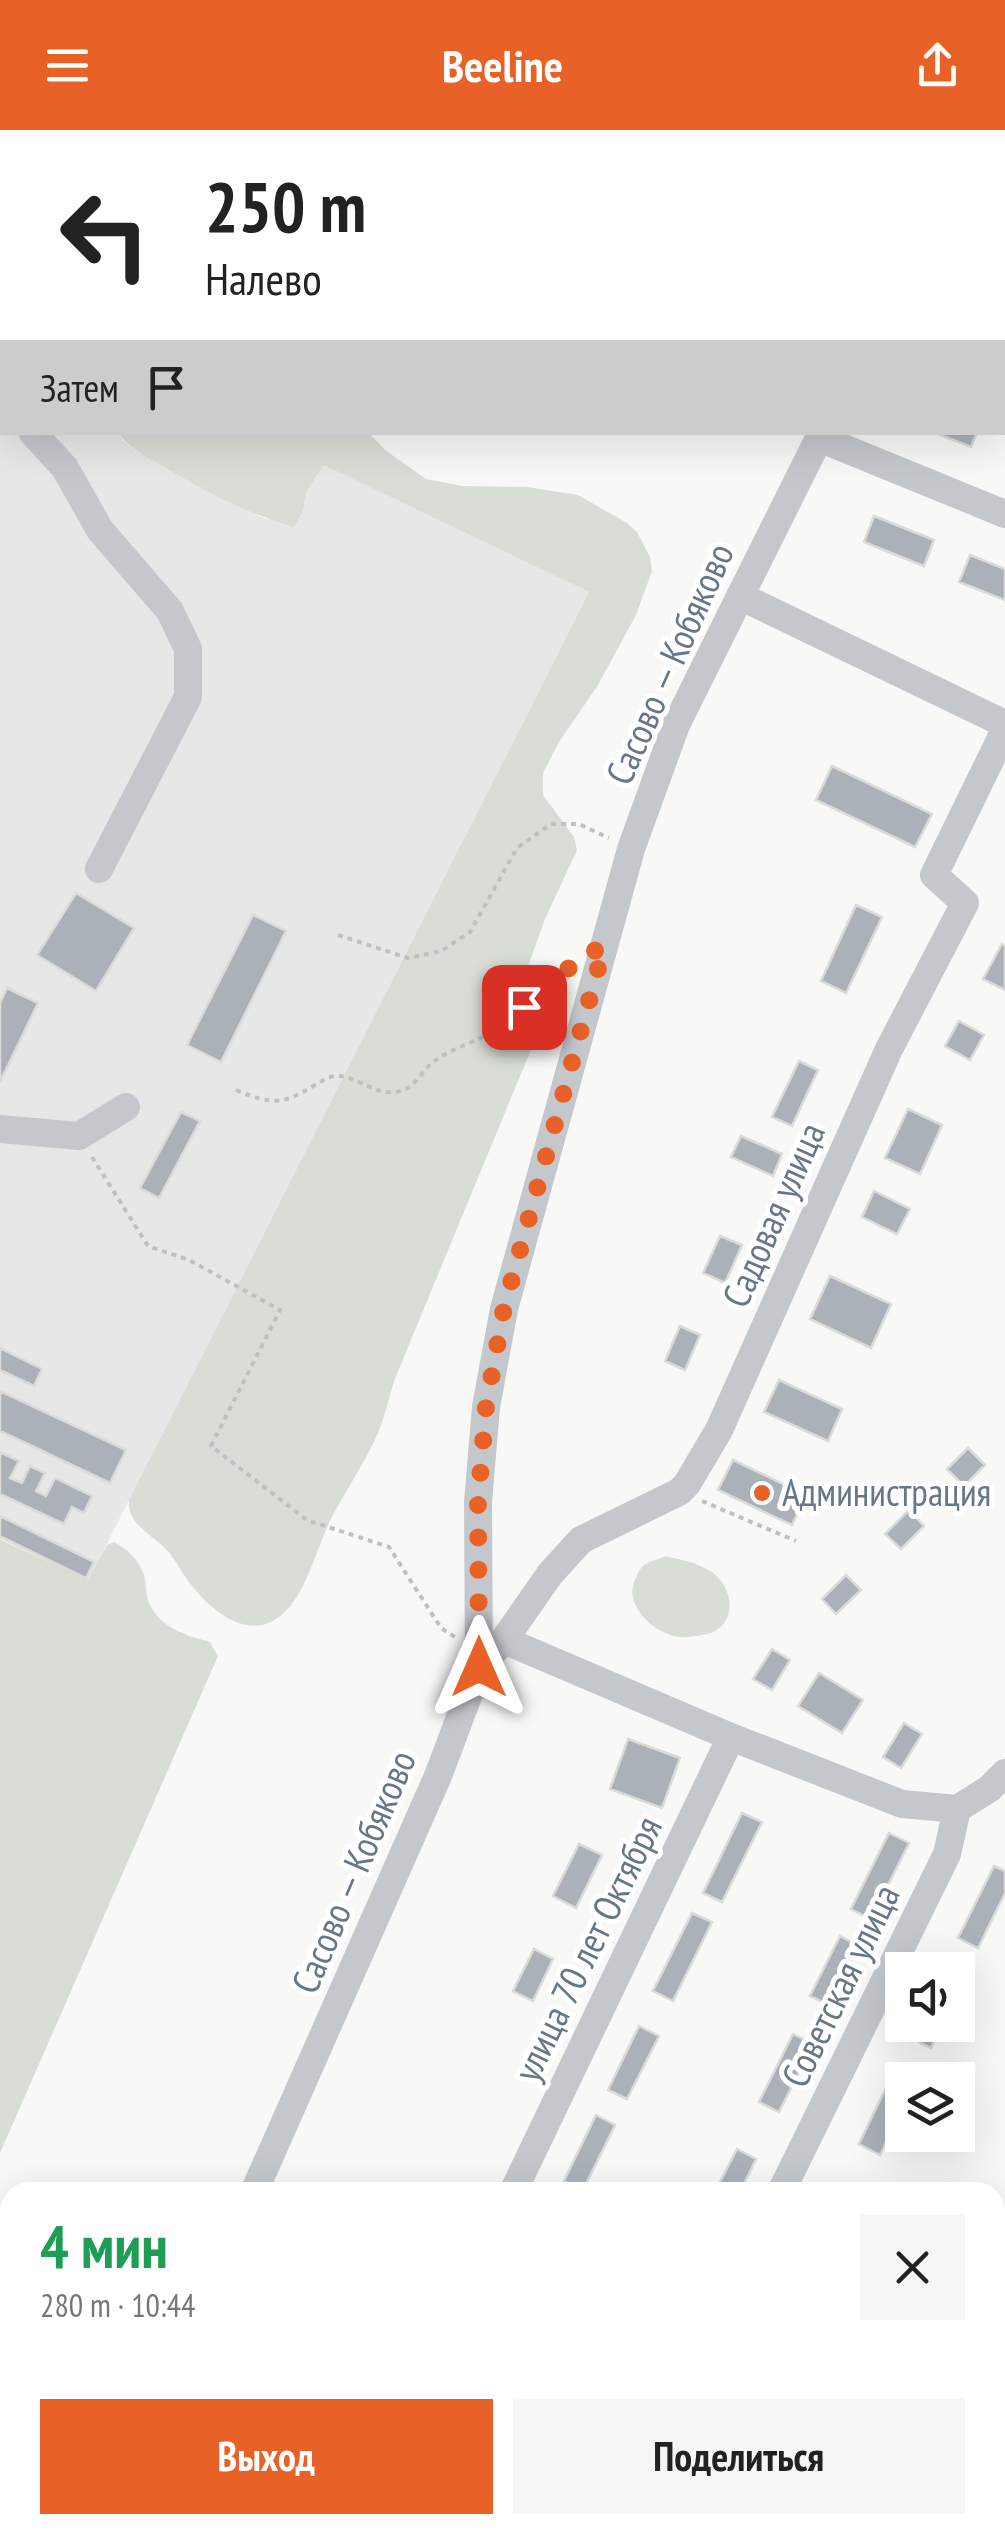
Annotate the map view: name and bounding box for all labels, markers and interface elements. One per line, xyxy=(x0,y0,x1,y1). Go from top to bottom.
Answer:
text: Beeline xyxy=(442,36,563,94)
icon: menu xyxy=(40,38,95,93)
icon: share xyxy=(910,38,965,93)
text: 250 m xyxy=(205,161,366,251)
icon: left xyxy=(40,170,170,300)
text: Налево xyxy=(205,249,322,307)
icon: arrive xyxy=(139,360,194,415)
text: Затем xyxy=(40,363,119,412)
street label: Сасово — Кобяково xyxy=(594,535,744,792)
pin xyxy=(482,965,567,1050)
icon: arrive xyxy=(497,980,552,1035)
street label: Садовая улица xyxy=(710,1115,835,1314)
place label: Администрация xyxy=(782,1467,991,1516)
marker: Администрация xyxy=(751,1482,773,1504)
position arrow xyxy=(427,1615,531,1719)
street label: Сасово — Кобяково xyxy=(279,1743,426,2000)
street label: улица 70 лет Октября xyxy=(501,1808,672,2089)
street label: Советская улица xyxy=(770,1876,910,2095)
map controls xyxy=(885,1952,975,2152)
button: sound xyxy=(885,1952,975,2042)
button: layers xyxy=(885,2062,975,2152)
text: 4 мин xyxy=(40,2207,168,2285)
button: close xyxy=(860,2215,965,2320)
text: 280 m · 10:44 xyxy=(40,2284,195,2326)
button: Выход xyxy=(40,2399,493,2514)
button: Поделиться xyxy=(513,2399,965,2514)

